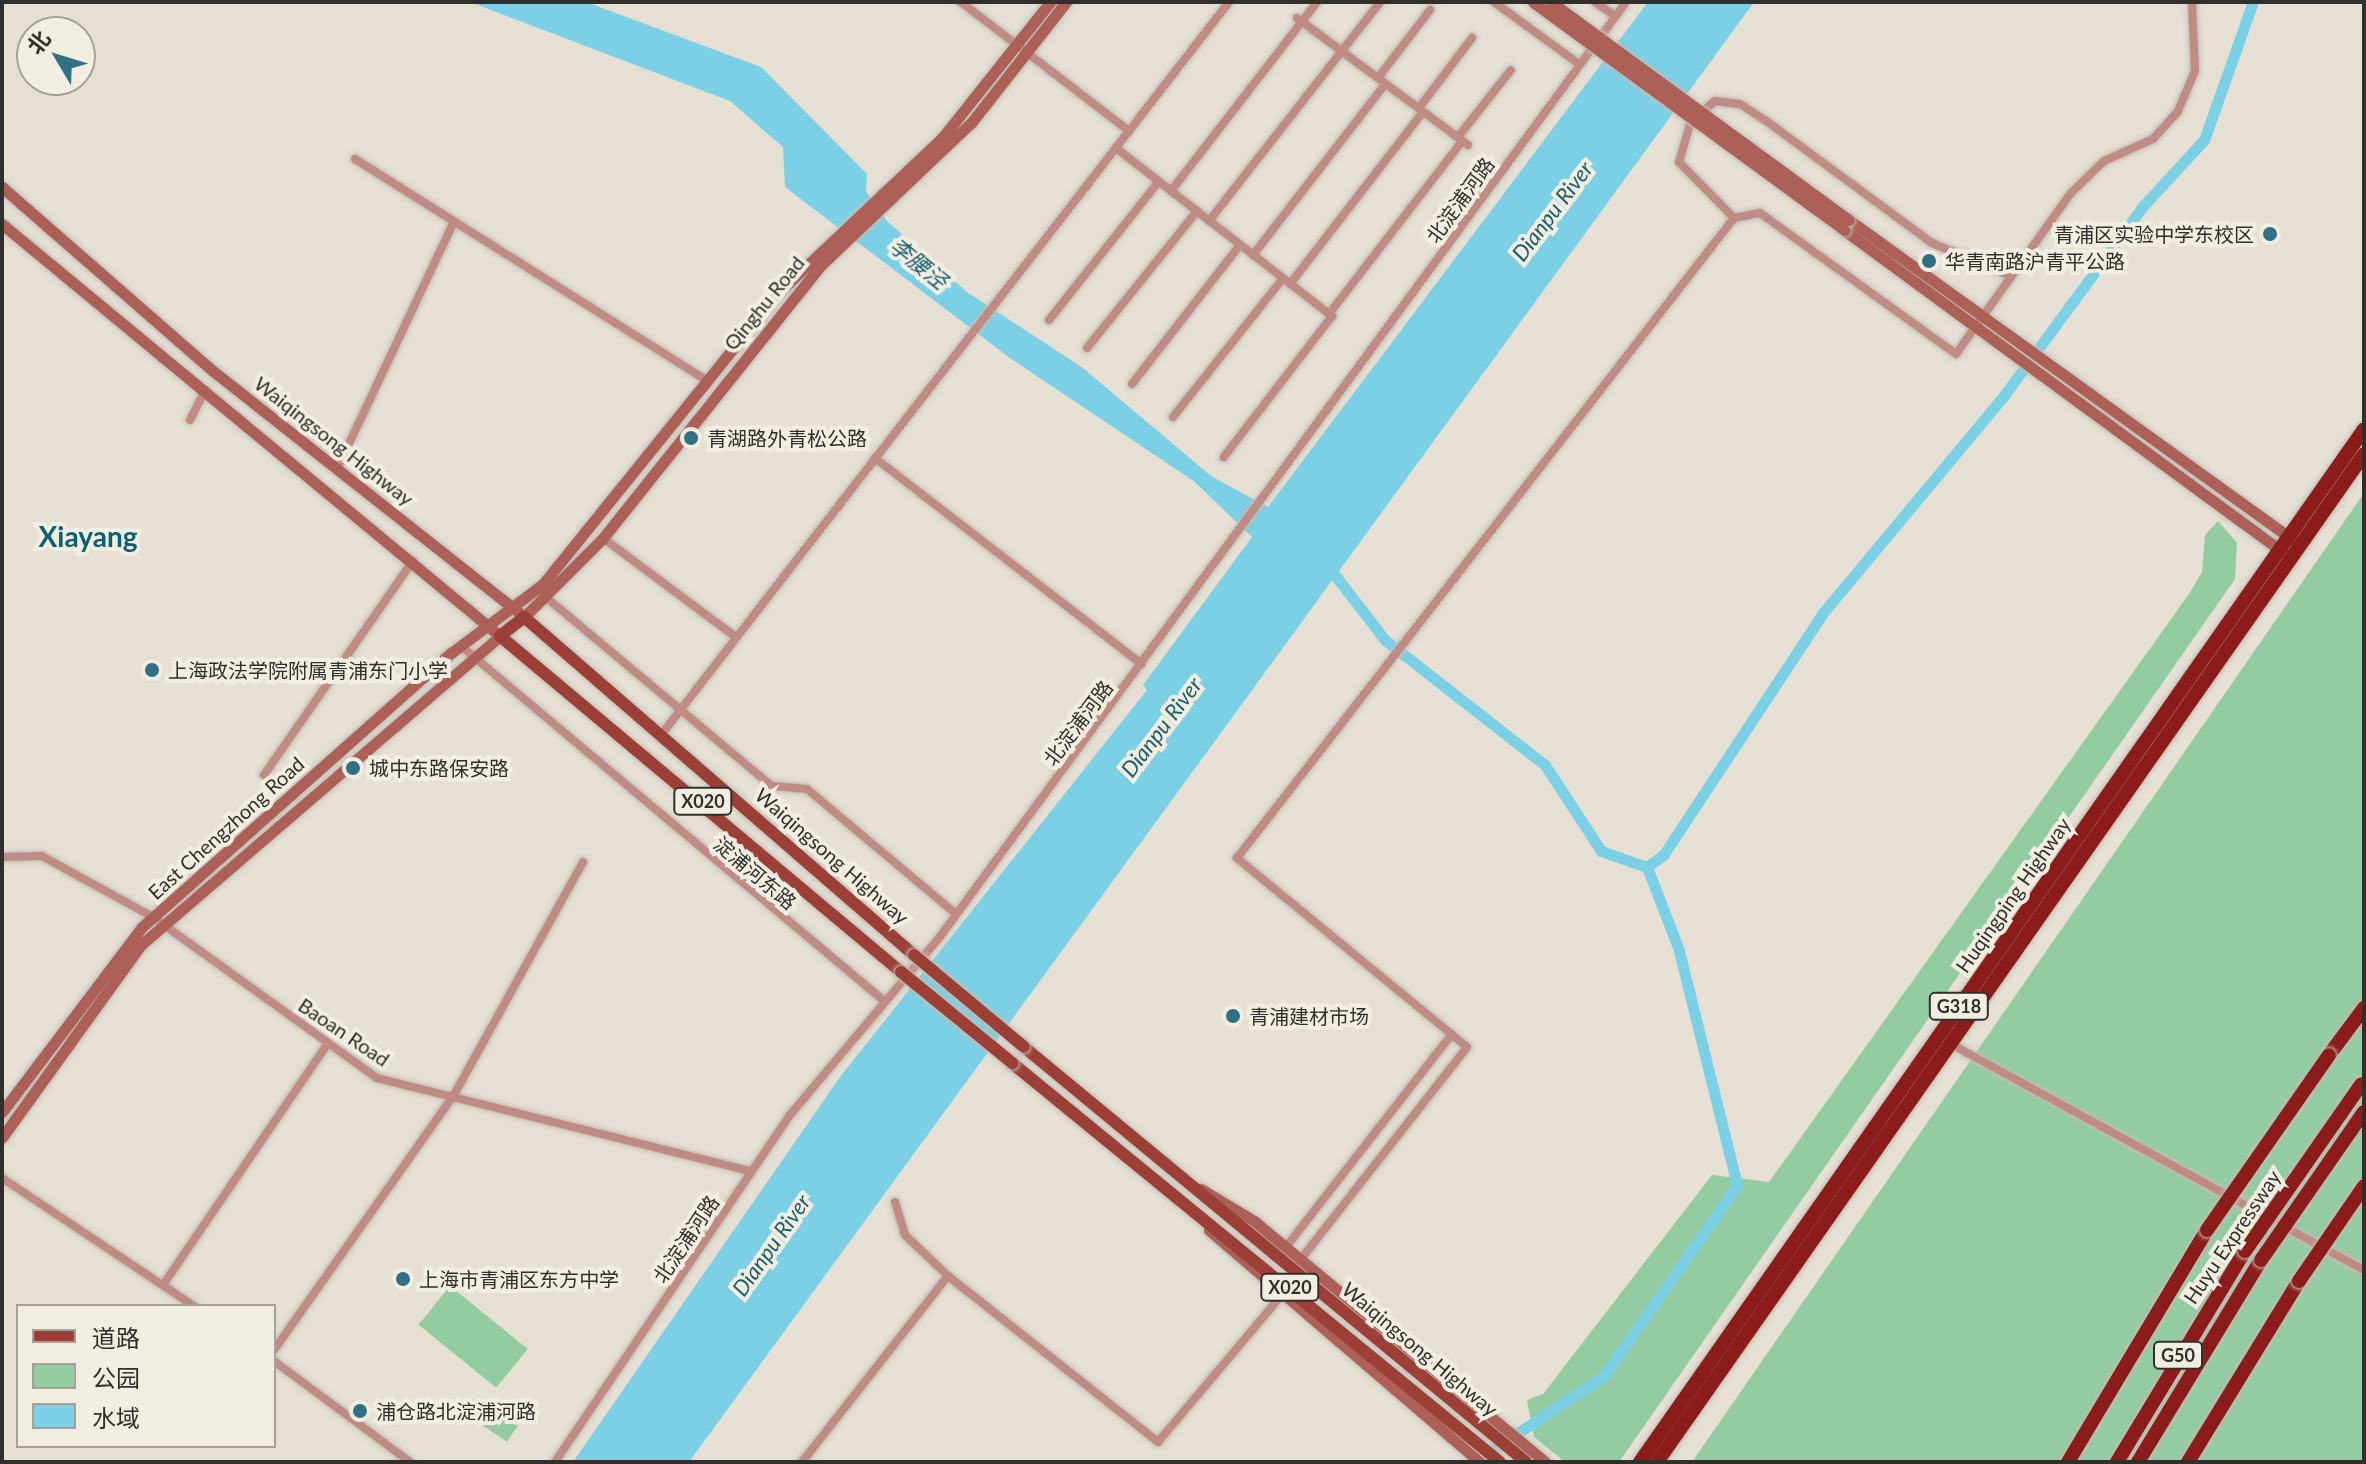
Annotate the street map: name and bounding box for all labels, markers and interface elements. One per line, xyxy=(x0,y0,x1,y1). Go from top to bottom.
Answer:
north arrow xyxy=(16,16,96,96)
text: 北 xyxy=(21,25,56,59)
street label: 北淀浦河路 xyxy=(1421,152,1499,248)
water label: Dianpu River xyxy=(1506,156,1598,266)
place label: 青浦区实验中学东校区 xyxy=(2054,222,2254,246)
marker: 青浦区实验中学东校区 xyxy=(2261,225,2279,243)
water label: 李腰泾 xyxy=(885,232,953,294)
place label: 华青南路沪青平公路 xyxy=(1945,249,2125,273)
street label: Qinghu Road xyxy=(719,251,809,355)
marker: 华青南路沪青平公路 xyxy=(1920,252,1938,270)
street label: Waiqingsong Highway xyxy=(250,371,418,511)
place label: 青湖路外青松公路 xyxy=(707,426,867,450)
marker: 青湖路外青松公路 xyxy=(682,429,700,447)
district label: Xiayang xyxy=(39,519,137,553)
place label: 上海政法学院附属青浦东门小学 xyxy=(168,658,448,682)
marker: 上海政法学院附属青浦东门小学 xyxy=(143,661,161,679)
water label: Dianpu River xyxy=(1115,672,1207,782)
street label: 北淀浦河路 xyxy=(1038,676,1118,770)
street label: East Chengzhong Road xyxy=(143,752,309,904)
place label: 城中东路保安路 xyxy=(369,756,509,780)
marker: 城中东路保安路 xyxy=(344,759,362,777)
street label: Waiqingsong Highway xyxy=(750,783,914,929)
road number: X020 xyxy=(673,787,733,815)
street label: Huqingping Highway xyxy=(1951,813,2075,977)
street label: 淀浦河东路 xyxy=(709,832,801,914)
road number: G318 xyxy=(1927,992,1991,1020)
street label: Baoan Road xyxy=(294,993,394,1071)
place label: 青浦建材市场 xyxy=(1249,1004,1369,1028)
marker: 青浦建材市场 xyxy=(1224,1007,1242,1025)
street label: Huyu Expressway xyxy=(2178,1166,2286,1308)
water label: Dianpu River xyxy=(726,1189,816,1301)
street label: 北淀浦河路 xyxy=(648,1191,724,1287)
place label: 上海市青浦区东方中学 xyxy=(419,1267,619,1291)
marker: 上海市青浦区东方中学 xyxy=(394,1270,412,1288)
road number: X020 xyxy=(1260,1273,1320,1301)
street label: Waiqingsong Highway xyxy=(1337,1277,1503,1421)
legend xyxy=(16,1304,276,1448)
text: 道路 xyxy=(92,1323,140,1352)
road number: G50 xyxy=(2152,1341,2204,1369)
text: 公园 xyxy=(92,1363,140,1392)
place label: 浦仓路北淀浦河路 xyxy=(376,1399,536,1423)
marker: 浦仓路北淀浦河路 xyxy=(351,1402,369,1420)
text: 水域 xyxy=(92,1403,140,1432)

